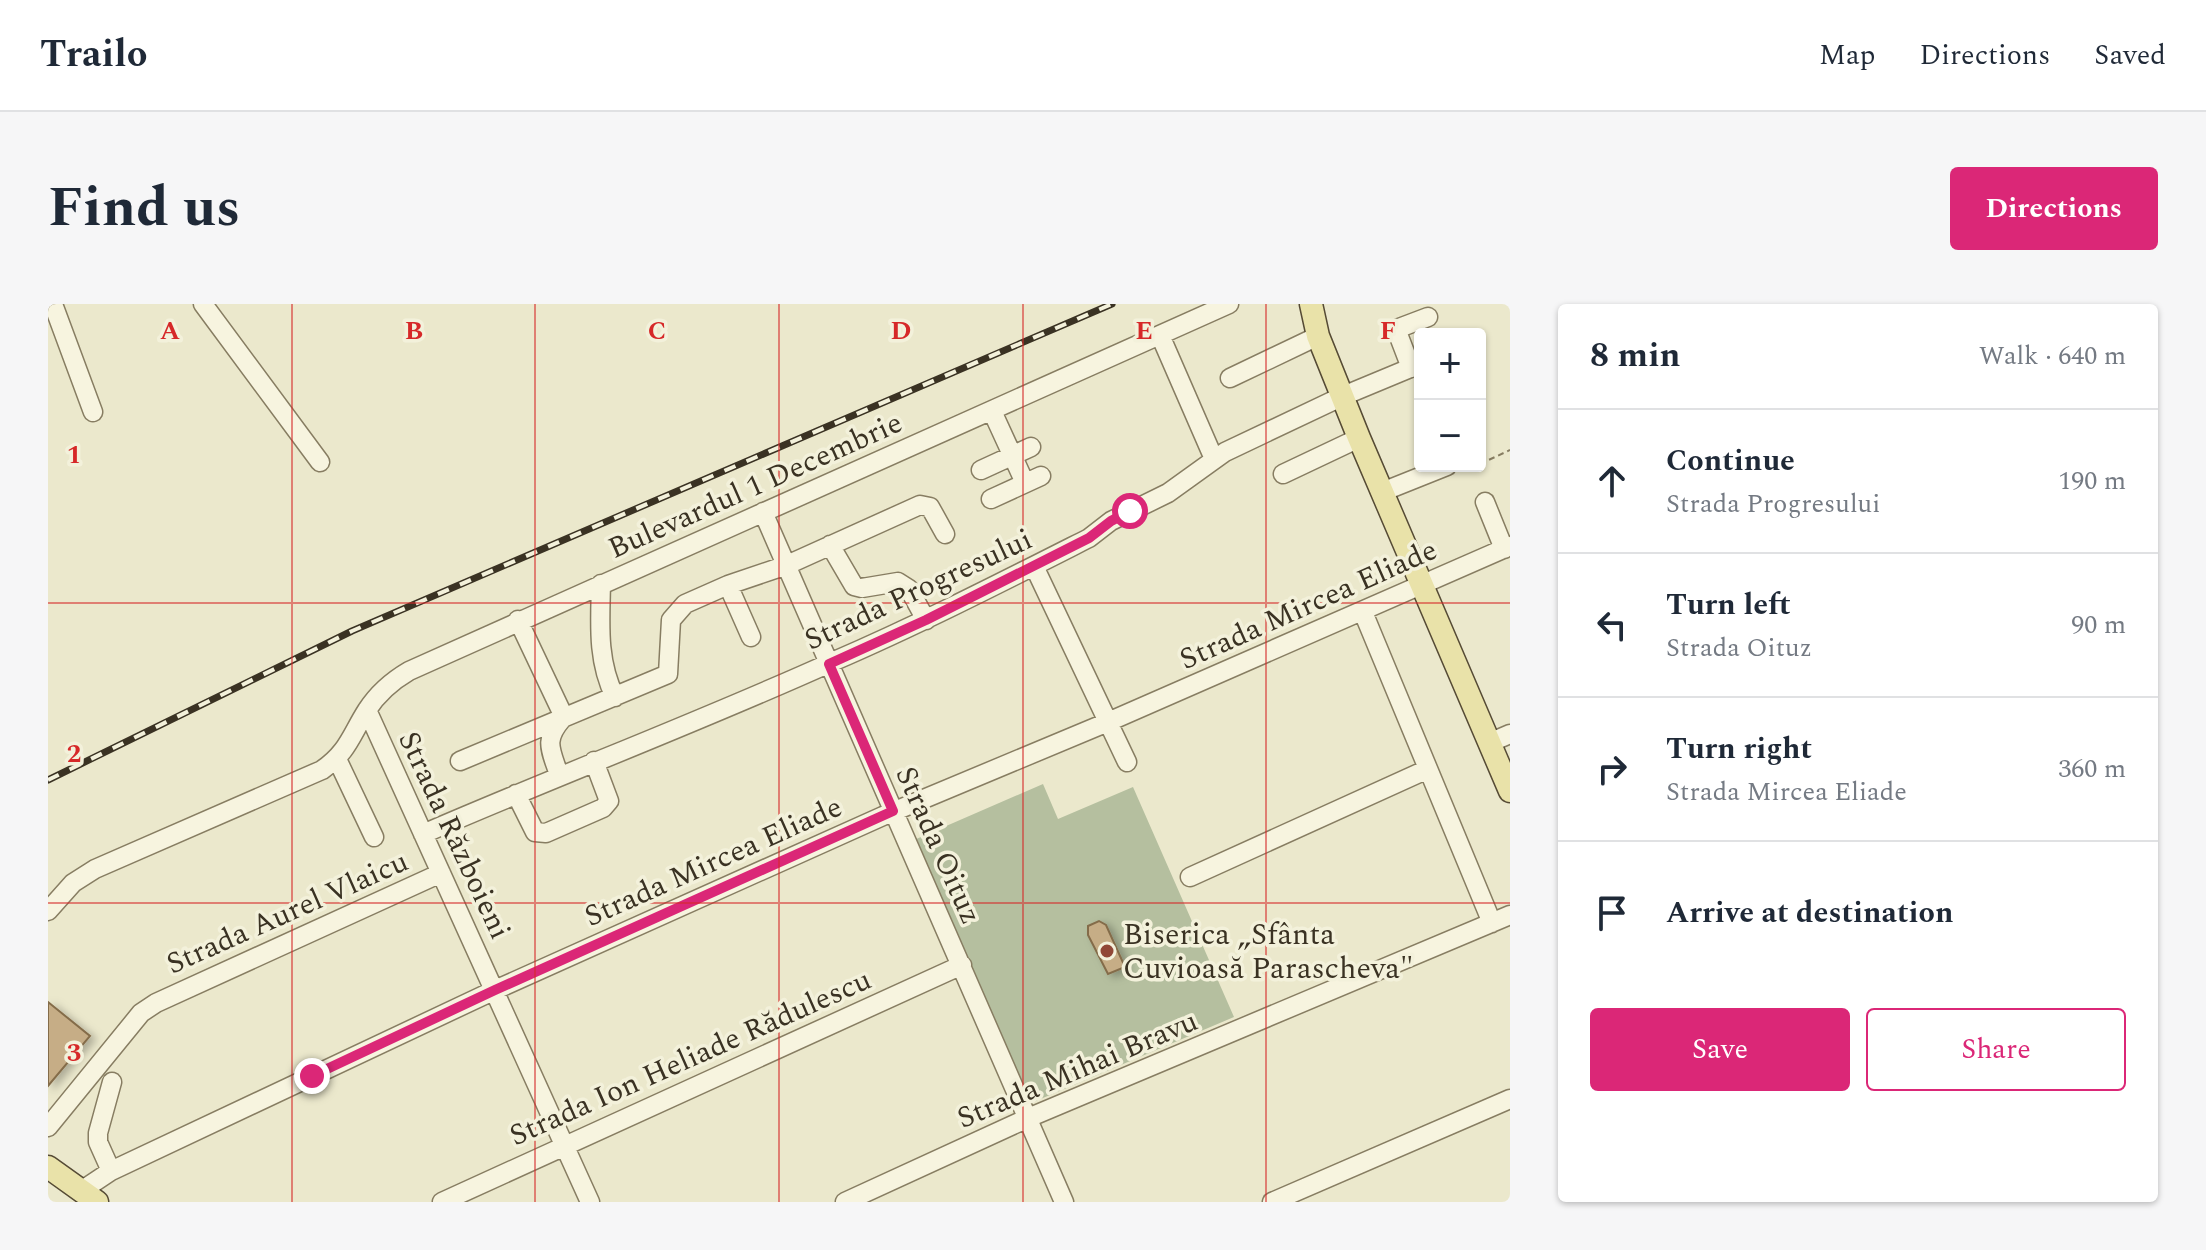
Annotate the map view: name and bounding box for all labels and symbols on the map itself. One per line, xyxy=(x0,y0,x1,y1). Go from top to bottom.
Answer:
text: A xyxy=(160,311,180,351)
text: B xyxy=(405,311,423,351)
text: C xyxy=(648,311,666,351)
text: D xyxy=(891,311,911,351)
text: E xyxy=(1135,311,1153,351)
text: F xyxy=(1380,311,1396,351)
street label: Bulevardul 1 Decembrie xyxy=(601,400,910,572)
text: 1 xyxy=(67,435,81,475)
route start xyxy=(1112,493,1148,529)
street label: Strada Progresului xyxy=(797,517,1040,663)
street label: Strada Mircea Eliade xyxy=(1172,527,1445,682)
street label: Strada Războieni xyxy=(386,724,523,947)
text: 2 xyxy=(67,734,81,774)
street label: Strada Oituz xyxy=(883,759,993,932)
street label: Strada Mircea Eliade xyxy=(577,784,850,939)
street label: Strada Aurel Vlaicu xyxy=(159,839,416,987)
place label: Biserica „Sfânta Cuvioasă Parascheva" xyxy=(1123,912,1414,992)
marker: Biserica „Sfânta Cuvioasă Parascheva" xyxy=(1098,942,1116,960)
street label: Strada Ion Heliade Rădulescu xyxy=(502,957,879,1159)
street label: Strada Mihai Bravu xyxy=(950,998,1205,1141)
text: 3 xyxy=(67,1033,81,1073)
route end xyxy=(294,1058,330,1094)

